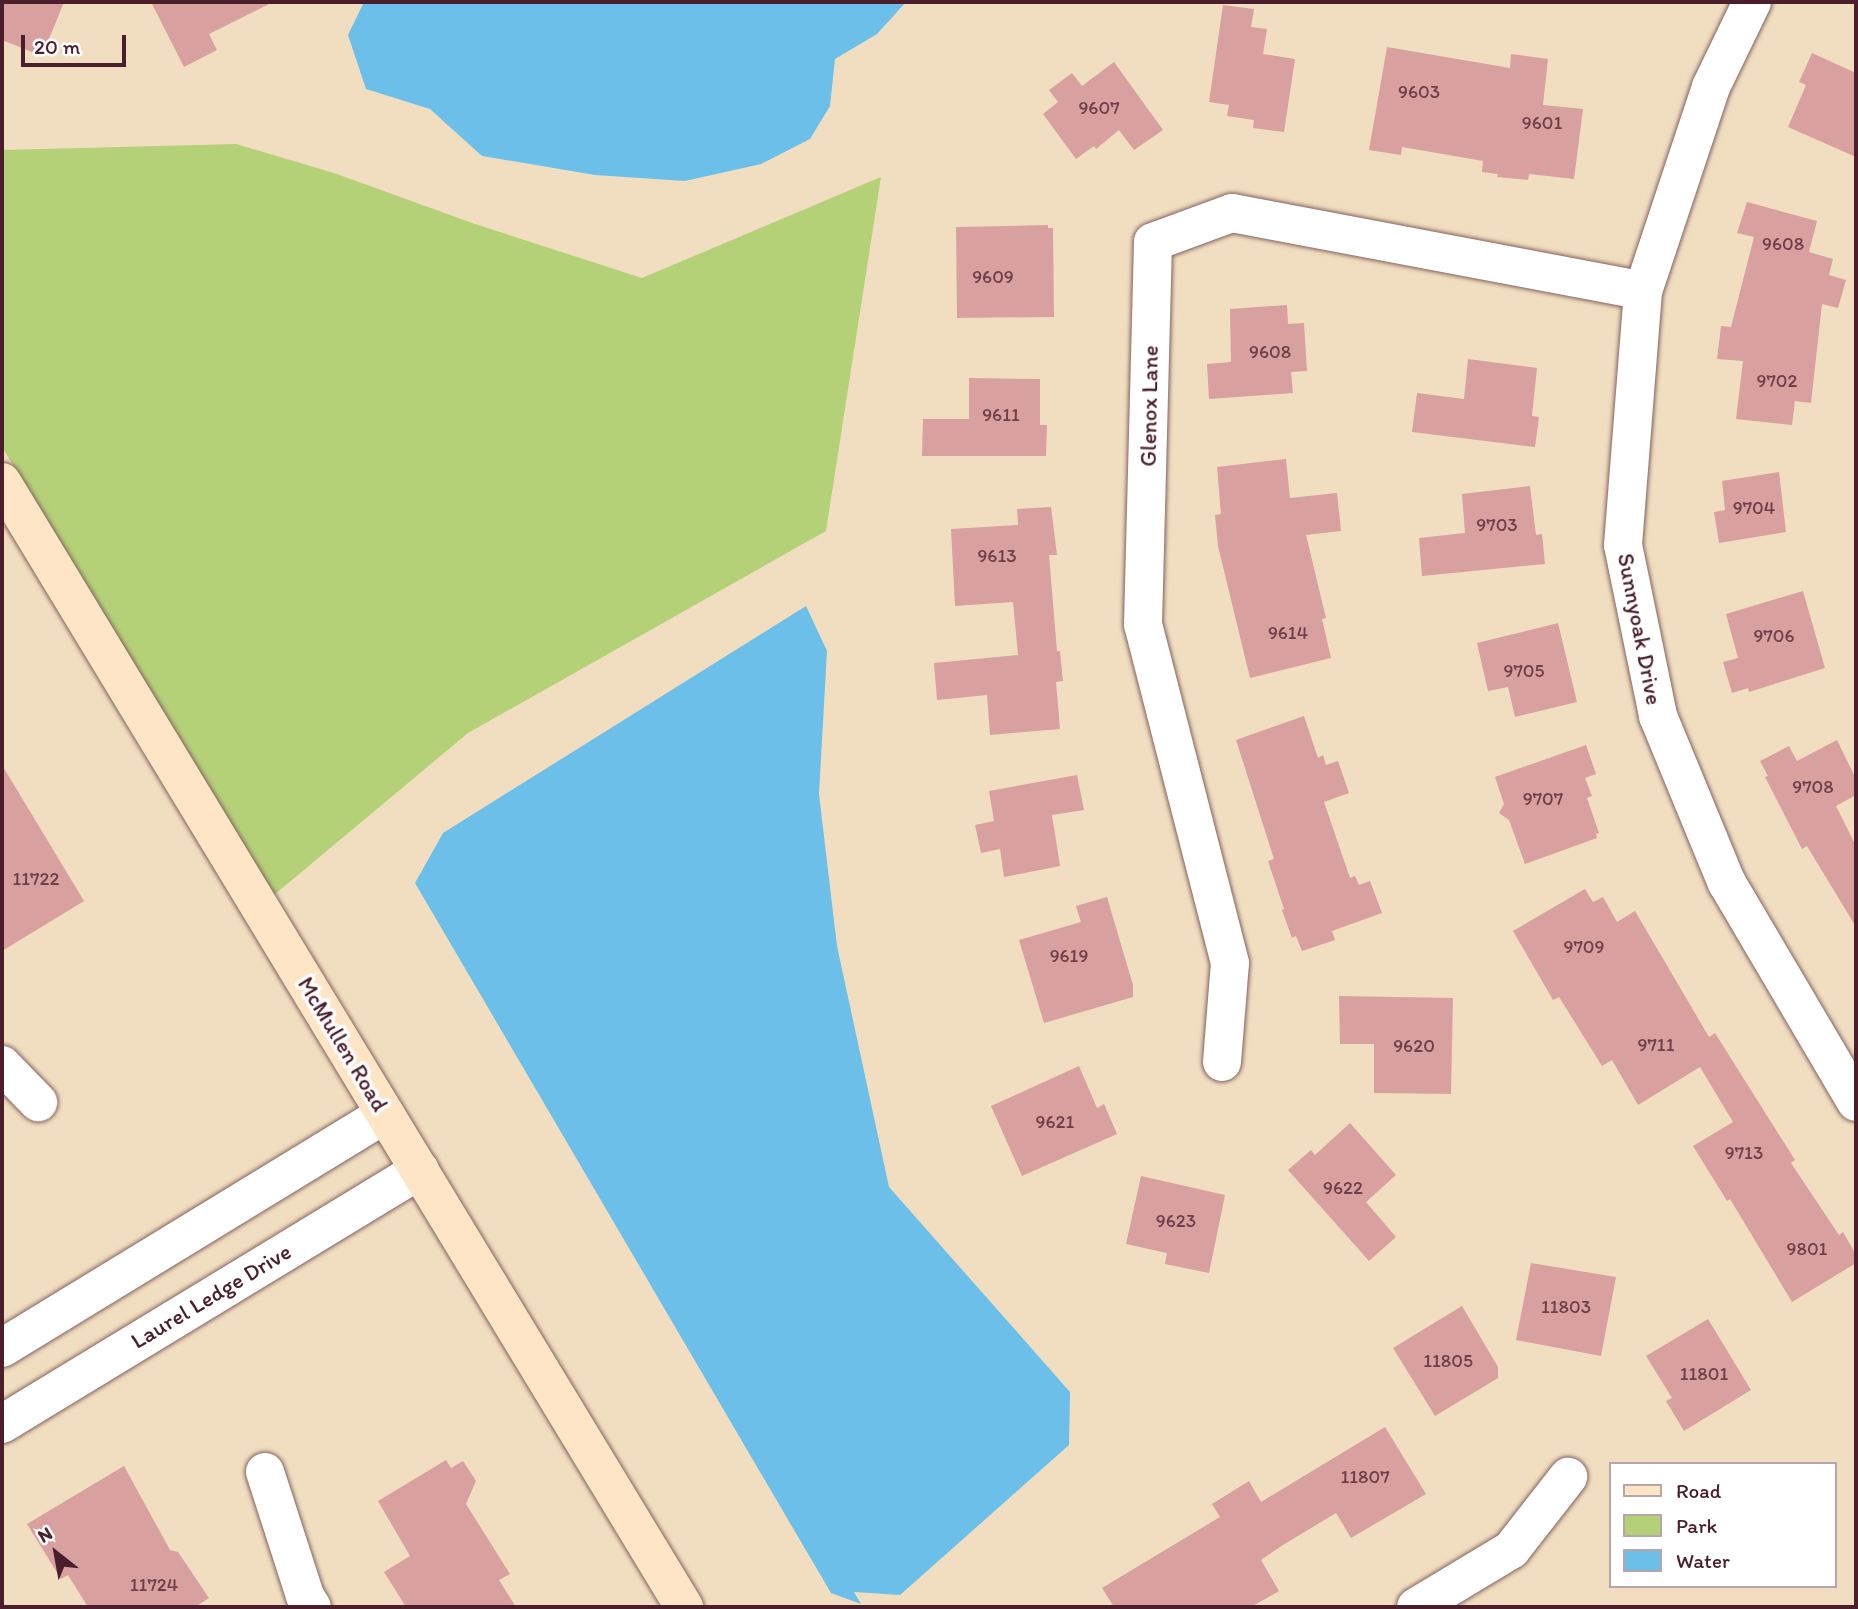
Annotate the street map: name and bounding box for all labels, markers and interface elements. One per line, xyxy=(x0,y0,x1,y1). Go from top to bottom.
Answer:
scale bar xyxy=(24,21,130,65)
text: 20 m xyxy=(34,34,80,59)
house number: 9603 xyxy=(1398,81,1440,103)
house number: 9607 xyxy=(1078,97,1120,119)
house number: 9601 xyxy=(1522,112,1562,134)
house number: 9608 xyxy=(1762,233,1804,255)
house number: 9609 xyxy=(972,266,1014,288)
house number: 9608 xyxy=(1249,341,1291,363)
street label: Glenox Lane xyxy=(1134,345,1164,467)
house number: 9702 xyxy=(1756,370,1798,392)
house number: 9611 xyxy=(982,404,1020,426)
house number: 9704 xyxy=(1733,497,1775,519)
house number: 9703 xyxy=(1476,514,1518,536)
house number: 9613 xyxy=(977,545,1017,567)
street label: Sunnyoak Drive xyxy=(1612,551,1668,707)
house number: 9614 xyxy=(1268,622,1308,644)
house number: 9706 xyxy=(1753,625,1795,647)
house number: 9705 xyxy=(1503,660,1545,682)
house number: 9708 xyxy=(1792,776,1834,798)
house number: 9707 xyxy=(1523,788,1563,810)
house number: 11722 xyxy=(12,868,60,890)
house number: 9709 xyxy=(1563,936,1605,958)
house number: 9619 xyxy=(1050,945,1088,967)
street label: McMullen Road xyxy=(292,972,394,1116)
house number: 9711 xyxy=(1638,1034,1674,1056)
house number: 9620 xyxy=(1393,1035,1435,1057)
house number: 9621 xyxy=(1036,1111,1074,1133)
house number: 9713 xyxy=(1725,1142,1763,1164)
house number: 9622 xyxy=(1323,1177,1363,1199)
house number: 9623 xyxy=(1156,1210,1196,1232)
street label: Laurel Ledge Drive xyxy=(125,1237,297,1355)
house number: 9801 xyxy=(1787,1238,1827,1260)
house number: 11803 xyxy=(1541,1296,1591,1318)
house number: 11805 xyxy=(1423,1350,1473,1372)
house number: 11801 xyxy=(1680,1363,1728,1385)
legend xyxy=(1610,1462,1837,1588)
house number: 11807 xyxy=(1340,1466,1390,1488)
text: Road xyxy=(1676,1478,1721,1503)
text: Park xyxy=(1676,1513,1717,1538)
north arrow xyxy=(21,1518,91,1588)
text: N xyxy=(33,1521,56,1548)
text: Water xyxy=(1676,1548,1730,1573)
house number: 11724 xyxy=(130,1574,178,1596)

